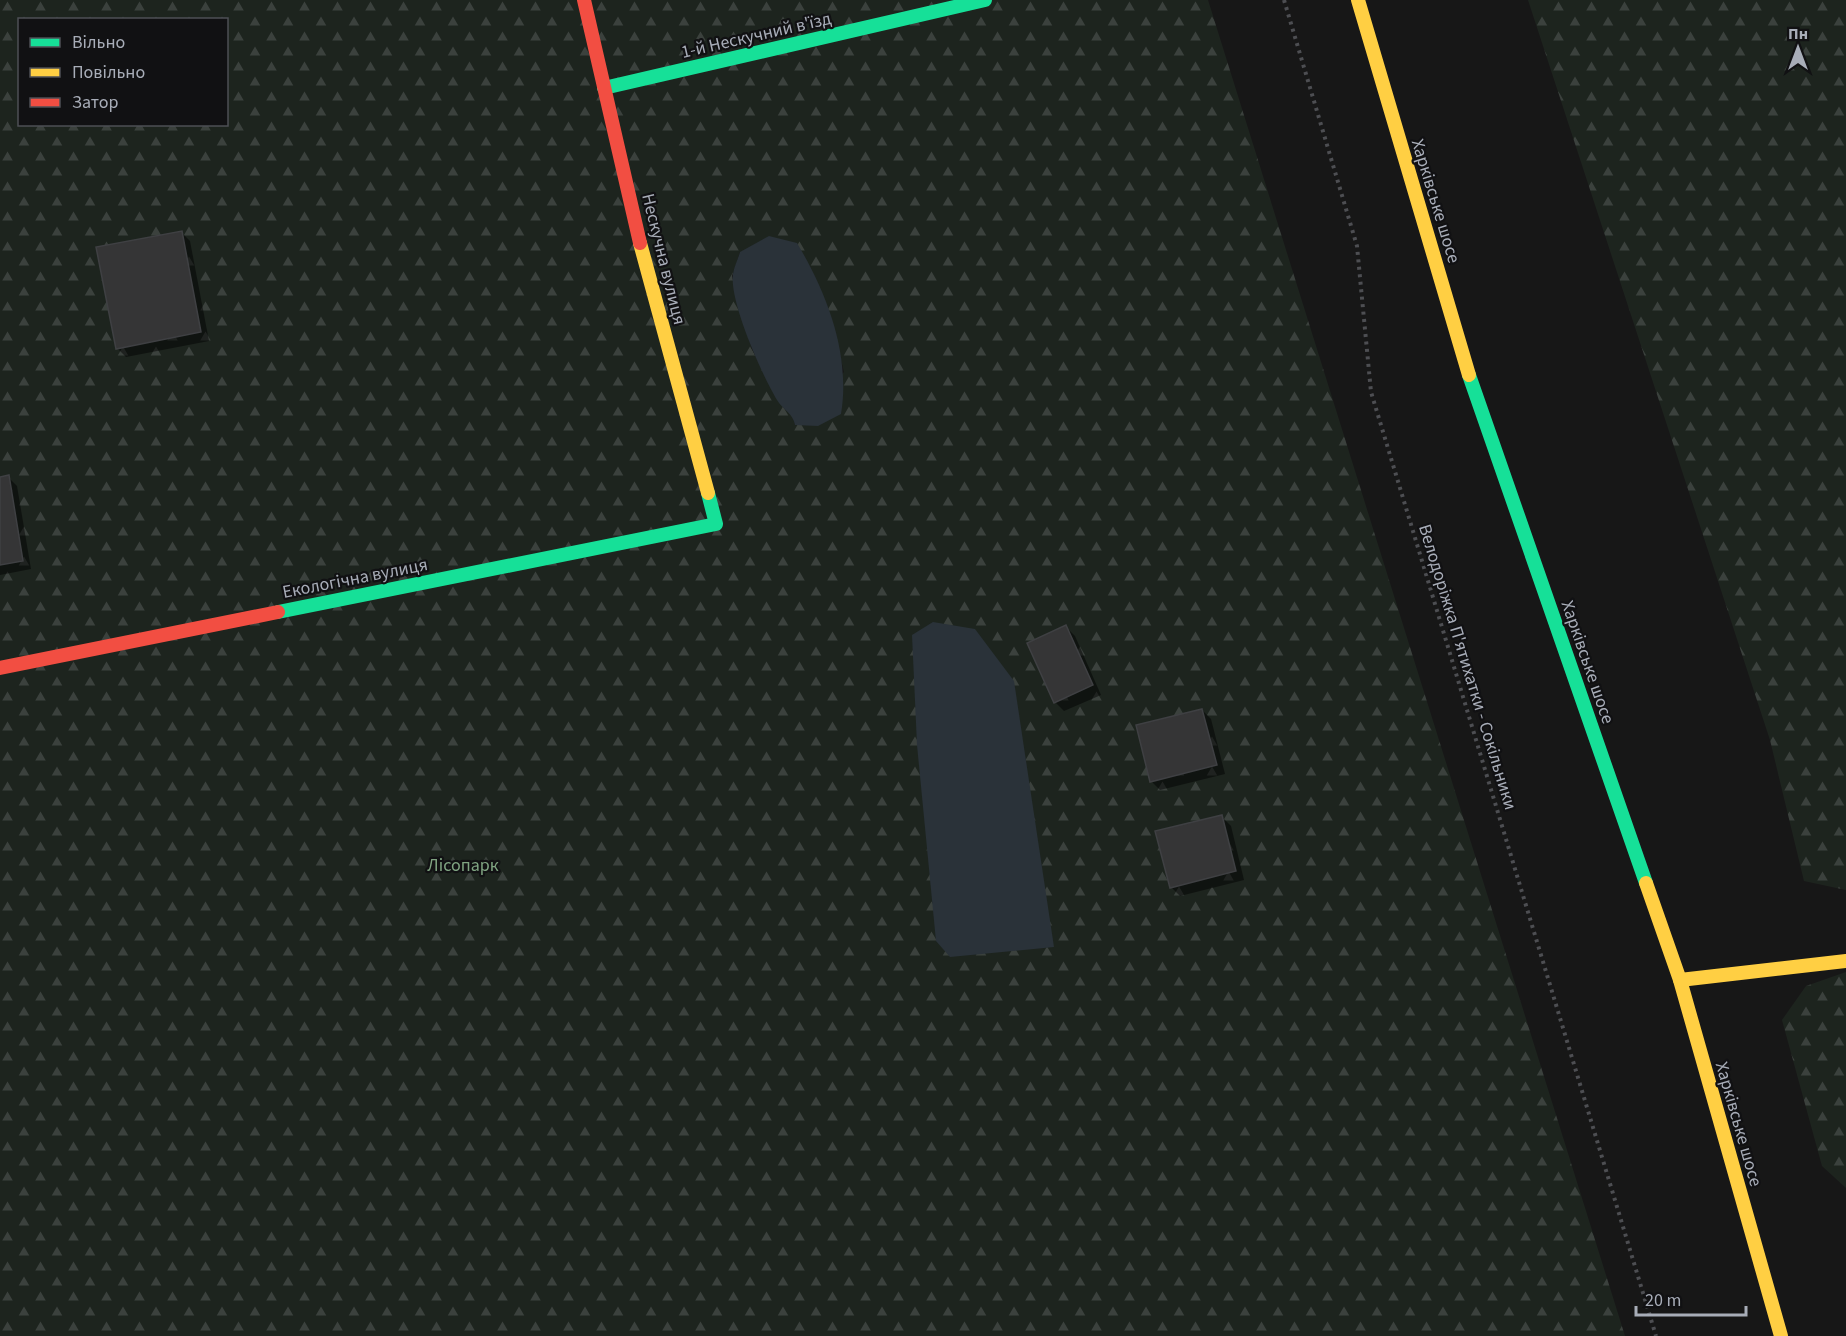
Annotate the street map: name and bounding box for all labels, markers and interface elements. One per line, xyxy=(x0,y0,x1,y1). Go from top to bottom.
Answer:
street label: 1-й Нескучний в'їзд xyxy=(679,6,834,65)
legend xyxy=(18,18,228,126)
north arrow xyxy=(1768,18,1828,78)
text: Пн xyxy=(1788,23,1808,45)
text: Вільно xyxy=(72,30,125,55)
text: Повільно xyxy=(72,60,145,85)
text: Затор xyxy=(72,90,119,115)
street label: Харківське шосе xyxy=(1405,136,1466,266)
street label: Нескучна вулиця xyxy=(635,191,692,327)
street label: Велодоріжка П'ятихатки - Сокільники xyxy=(1412,521,1523,813)
street label: Екологічна вулиця xyxy=(280,552,430,605)
street label: Харківське шосе xyxy=(1555,597,1620,727)
park label: Лісопарк xyxy=(427,853,499,878)
street label: Харківське шосе xyxy=(1709,1059,1768,1190)
scale bar xyxy=(1636,1279,1746,1317)
text: 20 m xyxy=(1645,1288,1681,1313)

